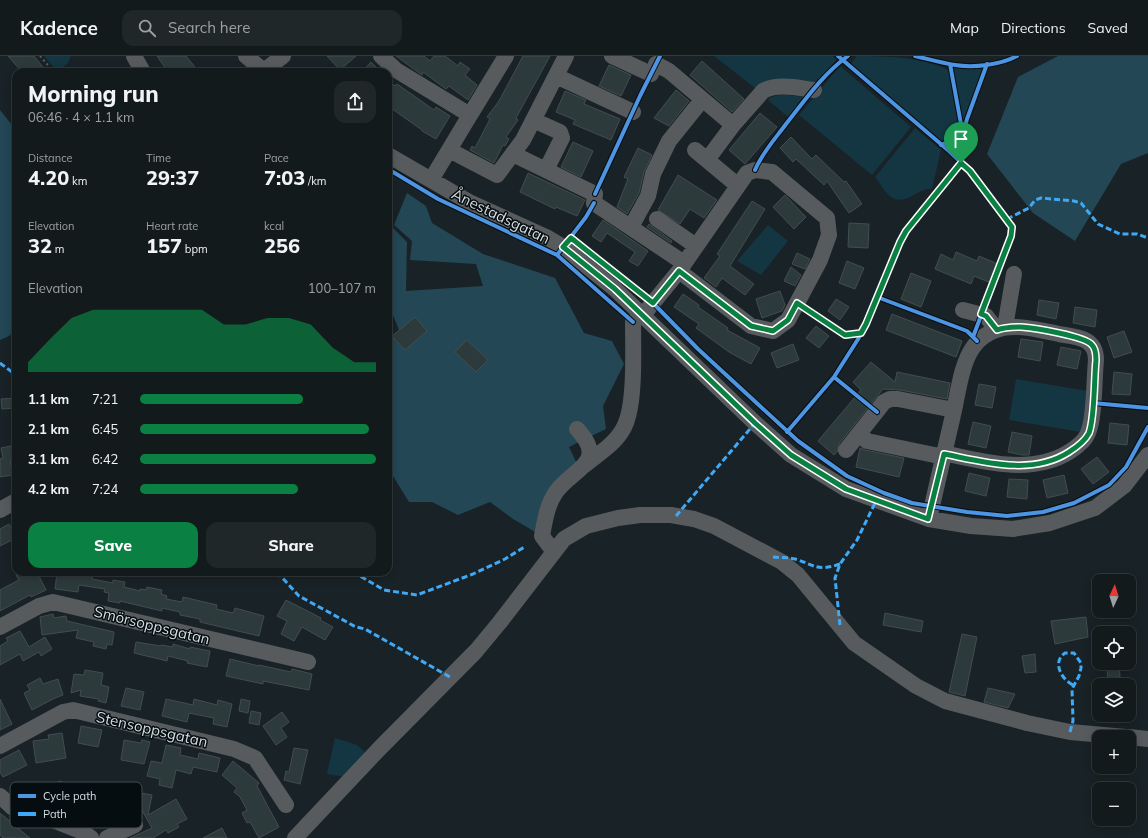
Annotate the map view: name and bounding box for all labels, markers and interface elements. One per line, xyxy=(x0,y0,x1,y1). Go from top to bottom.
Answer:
search box xyxy=(122,10,402,46)
text: Kadence xyxy=(20,16,98,40)
icon: search xyxy=(136,17,158,39)
text: Search here xyxy=(168,18,250,37)
text: Map xyxy=(950,19,979,37)
text: Directions xyxy=(1001,19,1066,37)
text: Saved xyxy=(1088,19,1128,37)
text: Morning run xyxy=(28,80,159,108)
button: share xyxy=(334,81,376,123)
text: 06:46 · 4 × 1.1 km xyxy=(28,109,134,125)
pin xyxy=(944,122,978,163)
icon: arrive xyxy=(950,128,972,150)
text: Distance xyxy=(28,151,72,165)
text: Time xyxy=(146,151,171,165)
text: Pace xyxy=(264,151,289,165)
text: 4.20 xyxy=(28,165,69,190)
text: 29:37 xyxy=(146,165,199,190)
text: 7:03 xyxy=(264,165,305,190)
text: km xyxy=(69,174,87,188)
text: /km xyxy=(305,174,327,188)
street label: Ånestadsgatan xyxy=(449,183,554,248)
text: Elevation xyxy=(28,219,75,233)
text: Heart rate xyxy=(146,219,198,233)
text: kcal xyxy=(264,219,284,233)
text: 32 xyxy=(28,233,52,258)
text: 157 xyxy=(146,233,182,258)
text: 256 xyxy=(264,233,300,258)
text: m xyxy=(52,242,65,256)
text: bpm xyxy=(182,242,208,256)
text: Elevation xyxy=(28,280,83,296)
text: 100–107 m xyxy=(308,280,376,296)
text: 1.1 km xyxy=(28,391,69,407)
text: 7:21 xyxy=(92,391,118,407)
text: 2.1 km xyxy=(28,421,69,437)
text: 6:45 xyxy=(92,421,118,437)
text: 3.1 km xyxy=(28,451,69,467)
text: 6:42 xyxy=(92,451,118,467)
text: 4.2 km xyxy=(28,481,69,497)
text: 7:24 xyxy=(92,481,118,497)
button: Save xyxy=(28,522,198,568)
button: Share xyxy=(206,522,376,568)
north arrow xyxy=(1092,574,1136,618)
map controls xyxy=(1092,574,1136,826)
street label: Smörsoppsgatan xyxy=(92,601,212,649)
button: locate xyxy=(1092,626,1136,670)
button: layers xyxy=(1092,678,1136,722)
street label: Stensoppsgatan xyxy=(94,707,210,751)
button: + xyxy=(1092,730,1136,774)
legend xyxy=(10,782,142,828)
button: − xyxy=(1092,782,1136,826)
text: Cycle path xyxy=(43,789,96,803)
text: Path xyxy=(43,807,67,821)

